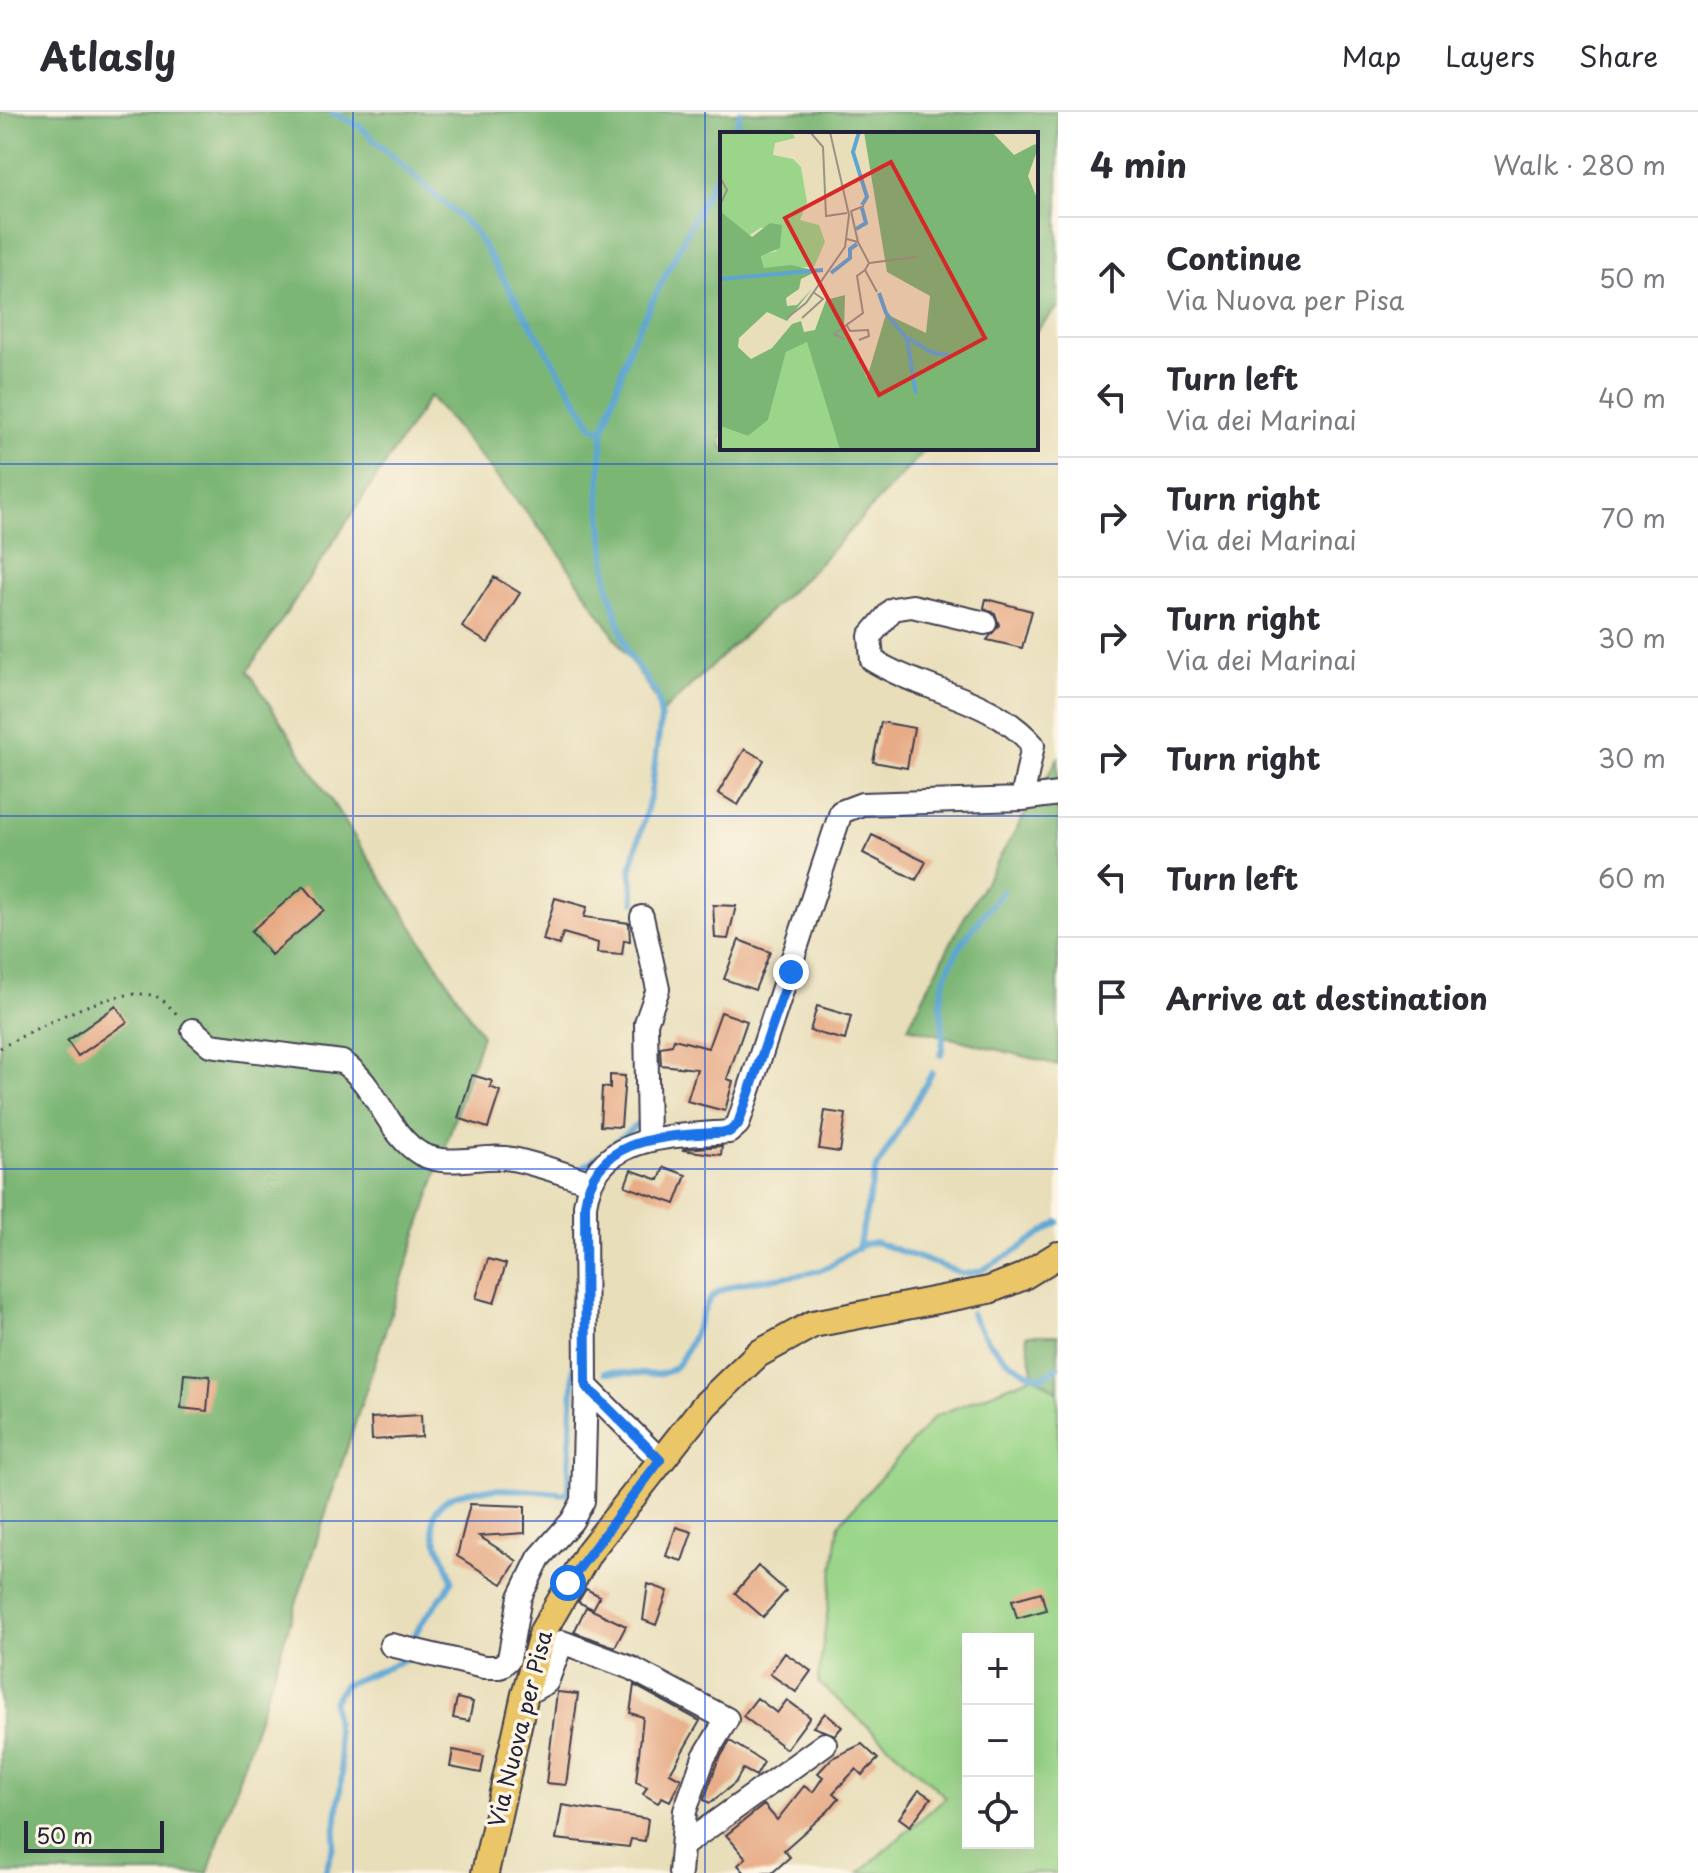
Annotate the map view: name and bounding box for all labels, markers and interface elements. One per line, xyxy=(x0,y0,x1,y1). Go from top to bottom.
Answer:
text: Atlasly xyxy=(40,27,176,84)
text: Map xyxy=(1341,34,1401,77)
text: Layers xyxy=(1445,34,1535,77)
text: Share xyxy=(1579,34,1658,77)
inset map xyxy=(720,132,1038,450)
text: 4 min xyxy=(1090,138,1187,190)
text: Walk · 280 m xyxy=(1493,145,1666,184)
text: Continue xyxy=(1166,235,1301,280)
icon: ahead xyxy=(1090,255,1134,299)
text: 50 m xyxy=(1599,258,1666,297)
text: Via Nuova per Pisa xyxy=(1166,280,1404,319)
text: Turn left xyxy=(1166,355,1298,400)
icon: left xyxy=(1090,375,1134,419)
text: 40 m xyxy=(1598,378,1666,417)
text: Via dei Marinai xyxy=(1166,400,1357,439)
text: Turn right xyxy=(1166,475,1321,520)
icon: right xyxy=(1090,495,1134,539)
text: 70 m xyxy=(1601,498,1666,537)
text: Via dei Marinai xyxy=(1166,520,1357,559)
text: Turn right xyxy=(1166,595,1321,640)
icon: right xyxy=(1090,615,1134,659)
text: 30 m xyxy=(1598,618,1666,657)
text: Via dei Marinai xyxy=(1166,640,1357,679)
icon: right xyxy=(1090,735,1134,779)
text: Turn right xyxy=(1166,735,1321,780)
text: 30 m xyxy=(1598,738,1666,777)
icon: left xyxy=(1090,855,1134,899)
text: Turn left xyxy=(1166,855,1298,900)
text: 60 m xyxy=(1598,858,1666,897)
route end xyxy=(773,954,809,990)
icon: arrive xyxy=(1090,975,1134,1019)
text: Arrive at destination xyxy=(1166,975,1488,1020)
route start xyxy=(550,1565,586,1601)
street label: Via Nuova per Pisa xyxy=(478,1626,559,1830)
map controls xyxy=(962,1633,1034,1849)
button: + xyxy=(962,1633,1034,1705)
button: − xyxy=(962,1705,1034,1777)
button: locate xyxy=(962,1777,1034,1849)
scale bar xyxy=(24,1817,164,1853)
text: 50 m xyxy=(36,1818,93,1851)

